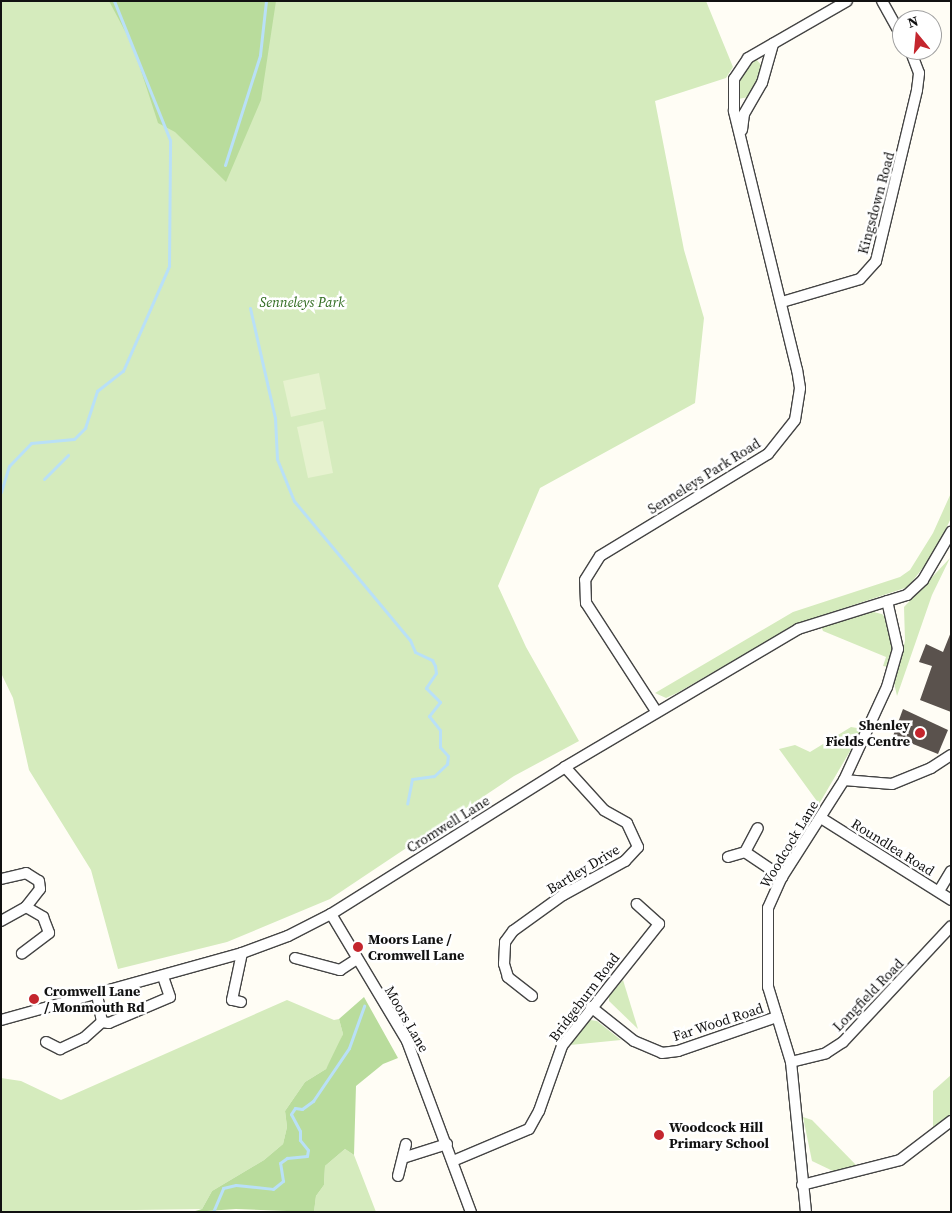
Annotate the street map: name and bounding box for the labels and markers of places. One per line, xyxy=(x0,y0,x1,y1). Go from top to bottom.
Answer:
place label: Shenley Fields Centre xyxy=(825,717,910,750)
marker: Shenley Fields Centre xyxy=(914,727,926,739)
place label: Moors Lane / Cromwell Lane xyxy=(368,931,464,964)
marker: Moors Lane / Cromwell Lane xyxy=(352,941,364,953)
place label: Cromwell Lane / Monmouth Rd xyxy=(44,983,144,1016)
marker: Cromwell Lane / Monmouth Rd xyxy=(28,993,40,1005)
place label: Woodcock Hill Primary School xyxy=(669,1119,769,1152)
marker: Woodcock Hill Primary School xyxy=(653,1129,665,1141)

